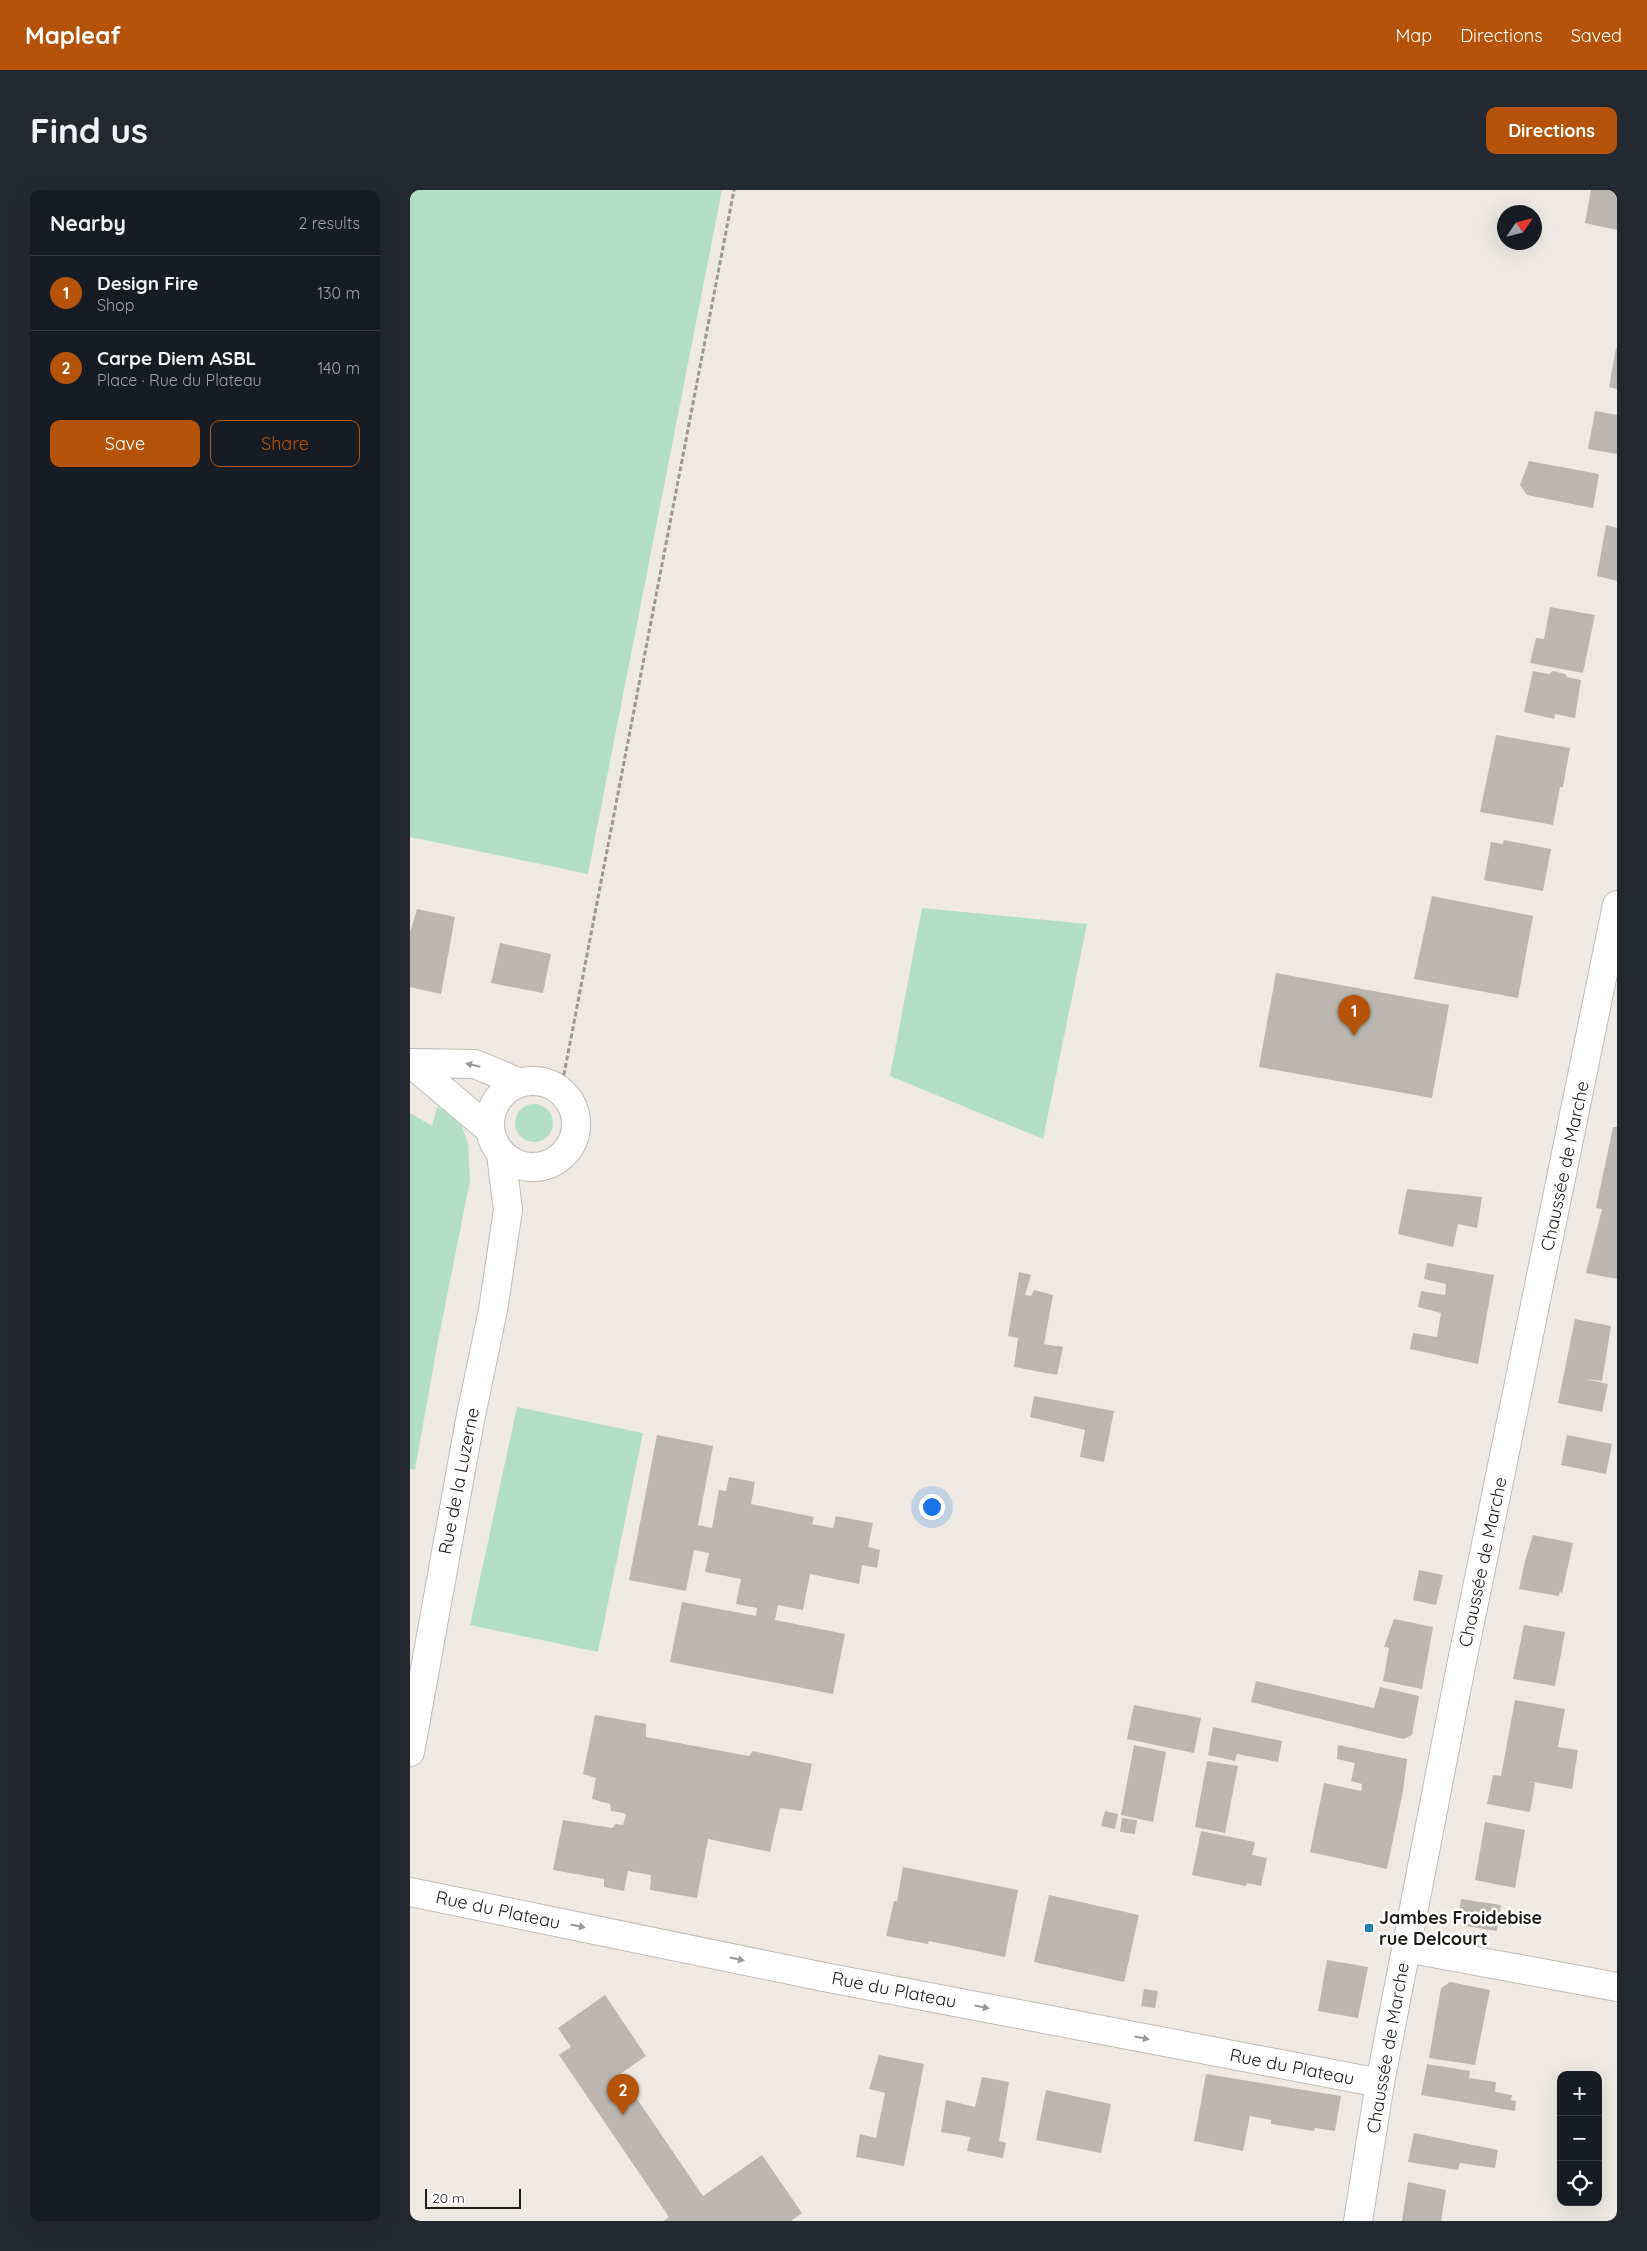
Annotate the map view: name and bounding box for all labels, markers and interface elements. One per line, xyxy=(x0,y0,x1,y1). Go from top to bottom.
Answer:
text: Mapleaf xyxy=(25,20,121,50)
text: Map xyxy=(1395,24,1432,47)
text: Directions xyxy=(1460,24,1543,47)
text: Saved xyxy=(1571,24,1622,47)
button: Directions xyxy=(1486,107,1617,154)
text: Find us xyxy=(30,108,148,152)
north arrow xyxy=(1497,205,1542,250)
text: Nearby xyxy=(50,210,126,236)
text: 2 results xyxy=(298,213,360,233)
text: Design Fire xyxy=(97,271,199,295)
text: 1 xyxy=(63,283,69,303)
text: 130 m xyxy=(317,283,360,303)
text: Shop xyxy=(97,295,134,315)
text: Carpe Diem ASBL xyxy=(97,346,256,370)
text: 2 xyxy=(61,358,71,378)
text: 140 m xyxy=(317,358,360,378)
text: Place · Rue du Plateau xyxy=(97,370,262,390)
button: Save xyxy=(50,420,200,467)
button: Share xyxy=(210,420,360,467)
pin: 1 xyxy=(1338,995,1370,1036)
one-way arrow xyxy=(465,1061,480,1069)
street label: Chaussée de Marche xyxy=(1535,1079,1594,1253)
street label: Rue de la Luzerne xyxy=(433,1406,484,1556)
street label: Chaussée de Marche xyxy=(1453,1475,1512,1649)
your location xyxy=(919,1494,945,1520)
street label: Rue du Plateau xyxy=(434,1885,562,1934)
place label: Jambes Froidebise rue Delcourt xyxy=(1379,1906,1542,1950)
one-way arrow xyxy=(570,1922,585,1930)
marker: Jambes Froidebise rue Delcourt xyxy=(1363,1922,1375,1934)
one-way arrow xyxy=(729,1955,745,1963)
street label: Chaussée de Marche xyxy=(1361,1961,1414,2135)
street label: Rue du Plateau xyxy=(830,1966,958,2013)
one-way arrow xyxy=(975,2003,990,2011)
one-way arrow xyxy=(1134,2034,1150,2042)
street label: Rue du Plateau xyxy=(1228,2043,1356,2090)
map controls xyxy=(1557,2071,1602,2206)
button: + xyxy=(1557,2071,1602,2116)
pin: 2 xyxy=(607,2074,639,2115)
button: − xyxy=(1557,2116,1602,2161)
button: locate xyxy=(1557,2161,1602,2206)
scale bar xyxy=(425,2186,521,2209)
text: 20 m xyxy=(432,2189,465,2207)

